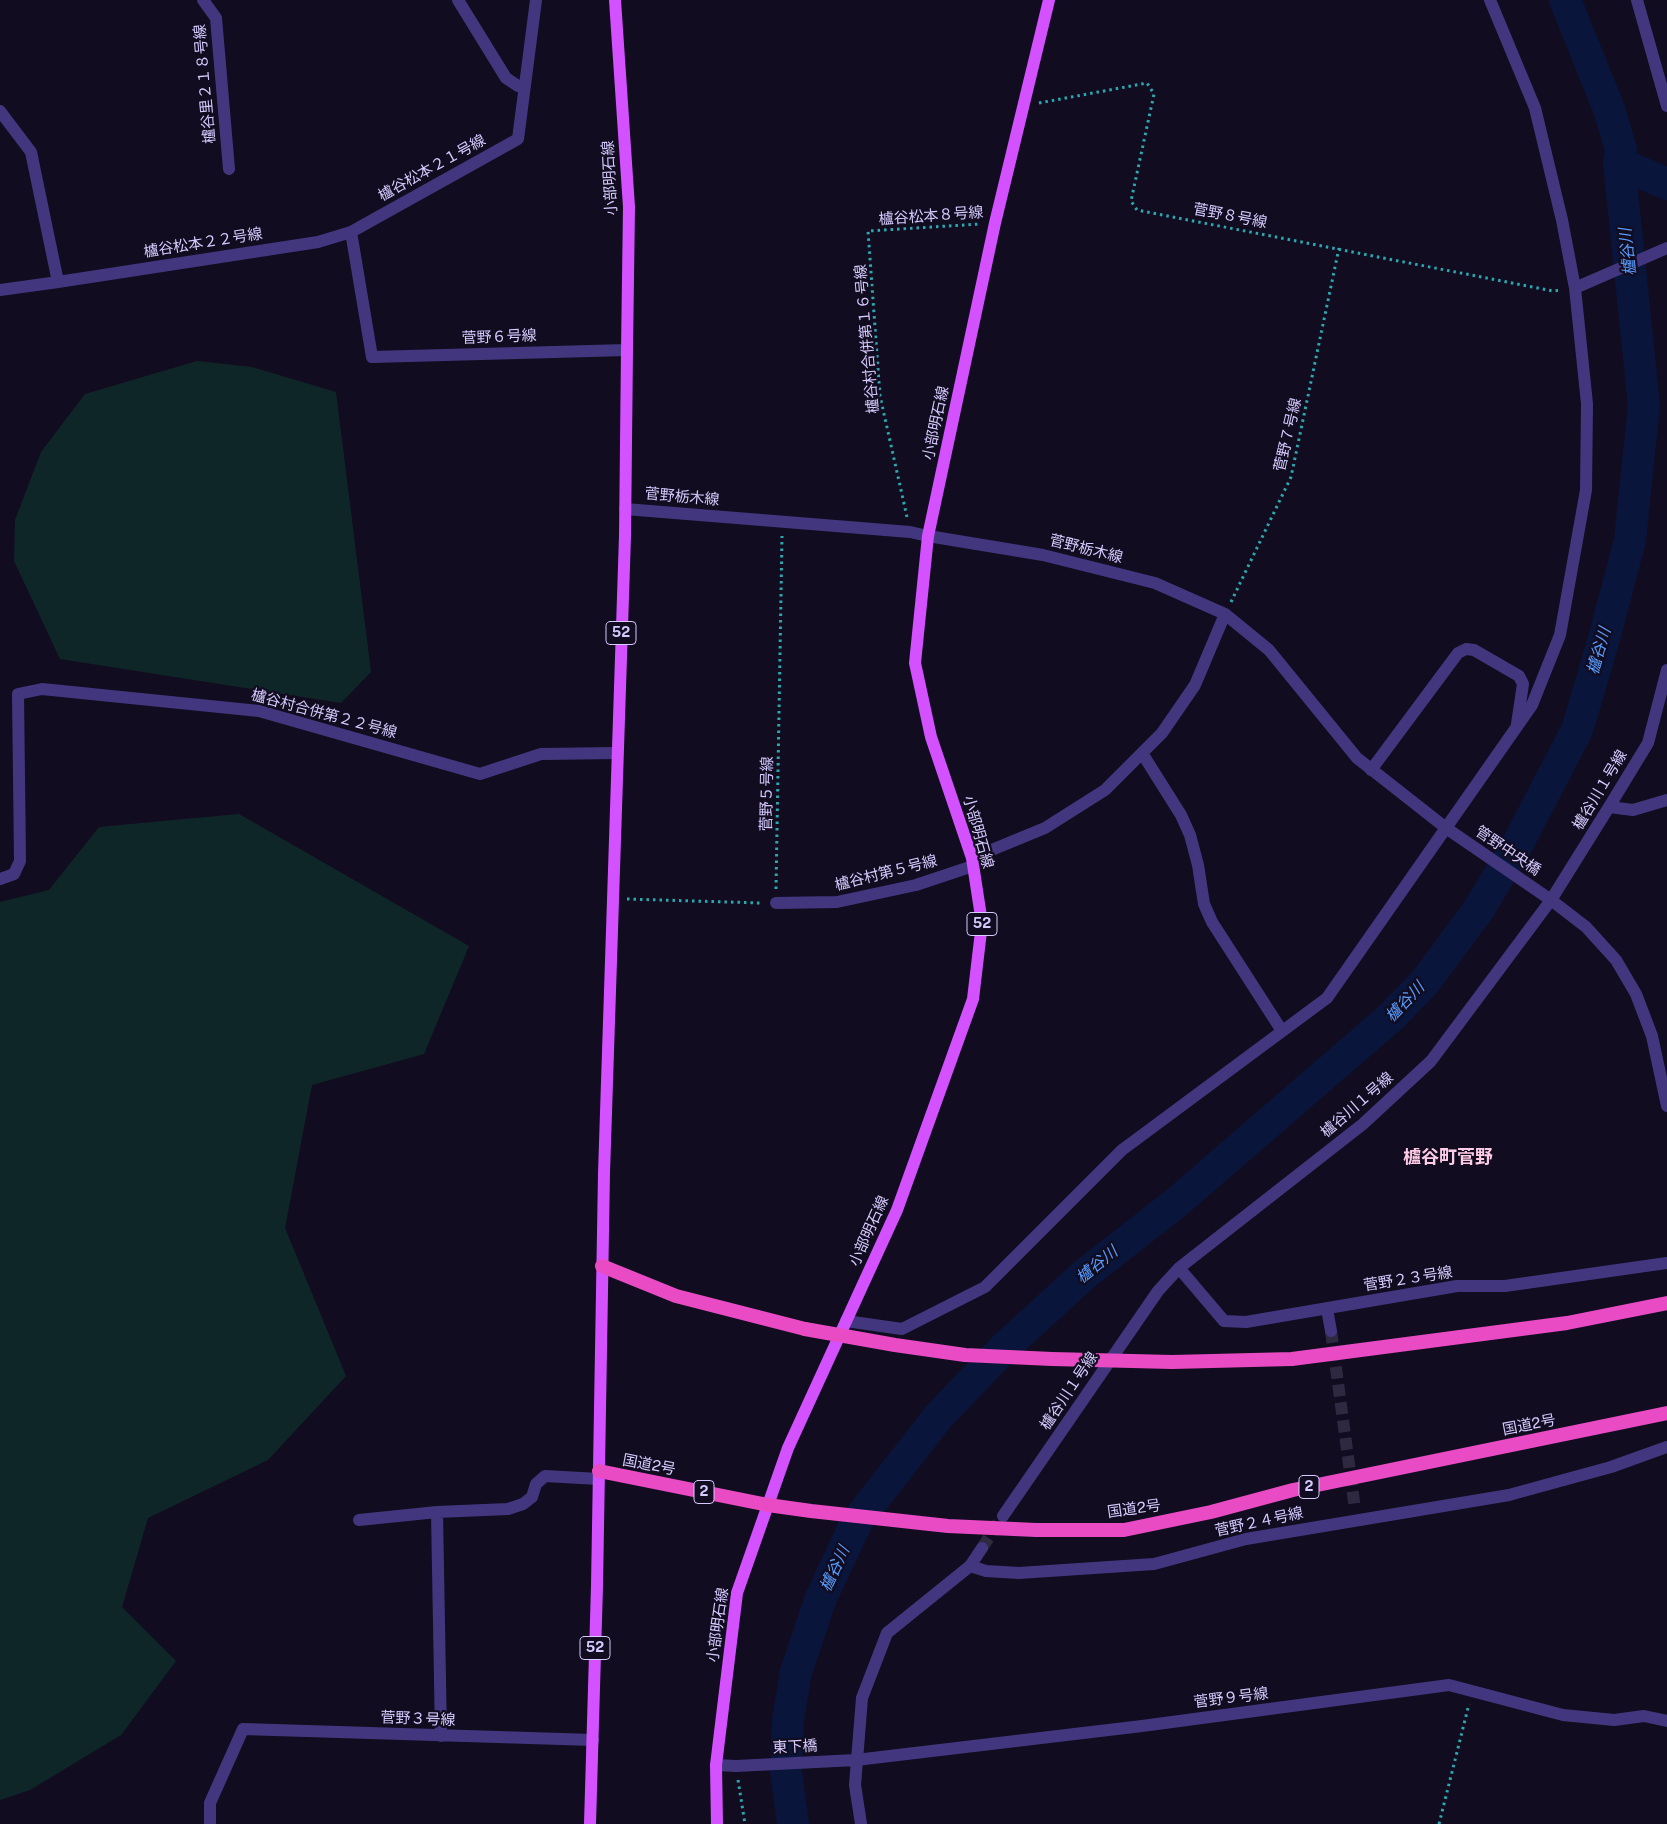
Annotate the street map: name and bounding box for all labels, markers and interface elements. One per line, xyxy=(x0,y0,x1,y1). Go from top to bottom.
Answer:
street label: 櫨谷里２１８号線 xyxy=(191,23,219,145)
street label: 櫨谷松本２１号線 xyxy=(375,131,489,205)
street label: 小部明石線 xyxy=(599,140,621,216)
street label: 菅野８号線 xyxy=(1191,200,1269,232)
street label: 櫨谷松本８号線 xyxy=(878,203,984,229)
street label: 櫨谷松本２２号線 xyxy=(142,225,264,261)
water label: 櫨谷川 xyxy=(1616,227,1640,277)
street label: 櫨谷村合併第１６号線 xyxy=(851,264,883,414)
street label: 菅野６号線 xyxy=(461,327,537,347)
street label: 小部明石線 xyxy=(919,384,953,462)
street label: 菅野７号線 xyxy=(1271,396,1305,474)
street label: 菅野栃木線 xyxy=(644,485,720,509)
street label: 菅野栃木線 xyxy=(1047,531,1125,567)
road number: 52 xyxy=(606,622,636,644)
water label: 櫨谷川 xyxy=(1583,625,1615,677)
street label: 櫨谷村合併第２２号線 xyxy=(249,686,399,742)
street label: 櫨谷川１号線 xyxy=(1569,747,1631,833)
street label: 菅野５号線 xyxy=(757,756,777,832)
street label: 小部明石線 xyxy=(959,793,997,871)
street label: 管野中央橋 xyxy=(1472,823,1544,879)
street label: 櫨谷村第５号線 xyxy=(833,852,939,894)
road number: 52 xyxy=(967,912,997,936)
water label: 櫨谷川 xyxy=(1381,978,1429,1026)
street label: 櫨谷川１号線 xyxy=(1317,1069,1397,1141)
district label: 櫨谷町菅野 xyxy=(1403,1146,1493,1168)
street label: 小部明石線 xyxy=(846,1193,892,1269)
water label: 櫨谷川 xyxy=(1072,1242,1122,1288)
street label: 菅野２３号線 xyxy=(1362,1263,1454,1295)
street label: 櫨谷川１号線 xyxy=(1036,1349,1102,1433)
street label: 国道2号 xyxy=(1501,1411,1557,1439)
street label: 国道2号 xyxy=(621,1451,677,1479)
road number: 2 xyxy=(1299,1475,1319,1498)
road number: 2 xyxy=(694,1480,714,1504)
street label: 国道2号 xyxy=(1106,1496,1162,1522)
street label: 菅野２４号線 xyxy=(1213,1504,1305,1540)
water label: 櫨谷川 xyxy=(816,1543,854,1595)
street label: 小部明石線 xyxy=(704,1587,732,1663)
road number: 52 xyxy=(580,1636,610,1660)
street label: 菅野９号線 xyxy=(1193,1684,1269,1712)
street label: 菅野３号線 xyxy=(380,1709,456,1729)
street label: 東下橋 xyxy=(772,1737,818,1757)

